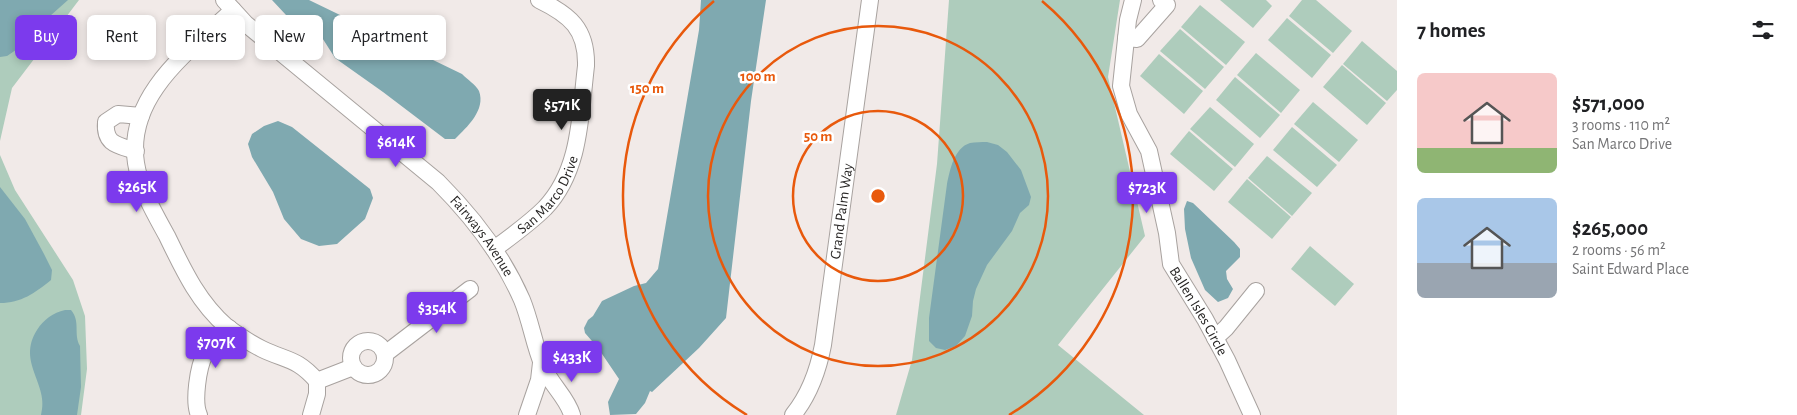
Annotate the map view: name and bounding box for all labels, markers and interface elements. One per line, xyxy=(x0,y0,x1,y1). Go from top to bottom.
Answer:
chip: Buy xyxy=(15,15,77,60)
chip: Rent xyxy=(87,15,156,60)
chip: Filters xyxy=(166,15,245,60)
chip: New xyxy=(255,15,323,60)
chip: Apartment xyxy=(333,15,446,60)
icon: filters xyxy=(1749,16,1777,44)
text: 7 homes xyxy=(1417,20,1486,41)
text: 100 m xyxy=(740,69,776,84)
text: 150 m xyxy=(630,81,664,96)
pin: $571K xyxy=(527,88,597,131)
icon: home xyxy=(1457,93,1517,153)
text: $571,000 xyxy=(1572,93,1645,114)
text: $571K xyxy=(544,97,580,113)
text: 3 rooms · 110 m² xyxy=(1572,117,1670,133)
pin: $614K xyxy=(361,126,431,168)
text: 50 m xyxy=(804,129,832,144)
text: $614K xyxy=(377,134,415,150)
text: San Marco Drive xyxy=(1572,136,1672,152)
street label: San Marco Drive xyxy=(514,154,580,236)
street label: Grand Palm Way xyxy=(827,162,855,260)
pin: $265K xyxy=(102,170,172,213)
pin: $723K xyxy=(1112,172,1182,214)
text: $265K xyxy=(118,179,156,195)
text: $723K xyxy=(1128,180,1166,196)
centre of rings xyxy=(869,187,887,205)
street label: Fairways Avenue xyxy=(447,192,516,279)
icon: home xyxy=(1457,218,1517,278)
text: $265,000 xyxy=(1572,218,1648,239)
text: 2 rooms · 56 m² xyxy=(1572,242,1666,258)
text: Saint Edward Place xyxy=(1572,261,1689,277)
street label: Ballen Isles Circle xyxy=(1167,264,1231,358)
pin: $354K xyxy=(402,292,472,334)
text: $354K xyxy=(418,300,456,316)
pin: $707K xyxy=(181,326,251,369)
text: $707K xyxy=(197,335,235,351)
pin: $433K xyxy=(537,340,607,383)
text: $433K xyxy=(553,349,591,365)

